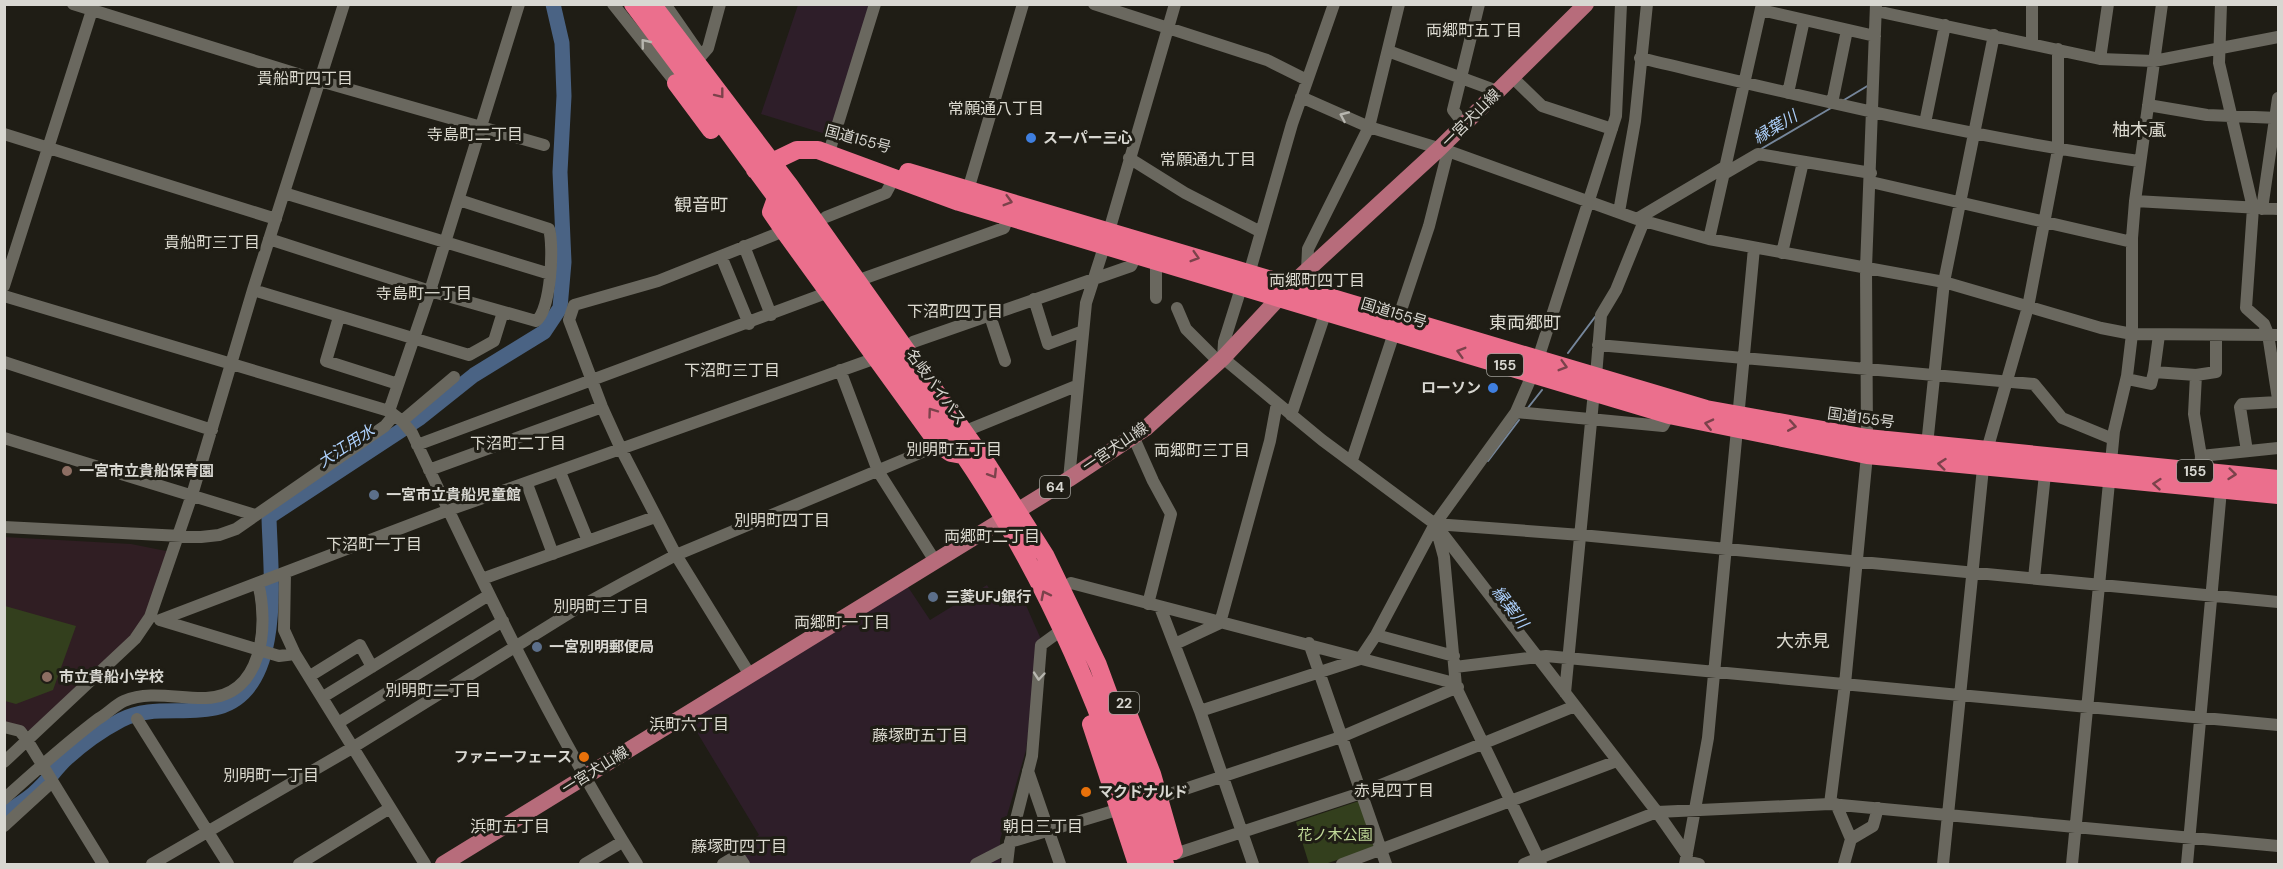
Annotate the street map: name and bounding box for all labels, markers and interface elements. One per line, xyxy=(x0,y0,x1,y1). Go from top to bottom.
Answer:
district label: 両郷町五丁目 xyxy=(1426,20,1522,41)
one-way arrow xyxy=(641,39,652,50)
district label: 貴船町四丁目 xyxy=(257,68,353,89)
street label: 一宮犬山線 xyxy=(1437,84,1505,152)
one-way arrow xyxy=(712,87,723,98)
district label: 常願通八丁目 xyxy=(948,98,1044,119)
water label: 縁葉川 xyxy=(1749,105,1803,148)
one-way arrow xyxy=(1340,111,1351,123)
district label: 柚木颪 xyxy=(2112,118,2166,142)
street label: 国道155号 xyxy=(823,121,893,157)
district label: 寺島町二丁目 xyxy=(427,124,523,145)
place label: スーパー三心 xyxy=(1043,128,1133,148)
marker: スーパー三心 xyxy=(1024,131,1038,145)
district label: 常願通九丁目 xyxy=(1160,149,1256,170)
district label: 観音町 xyxy=(674,193,728,217)
one-way arrow xyxy=(1003,194,1013,207)
district label: 貴船町三丁目 xyxy=(164,232,260,253)
one-way arrow xyxy=(1189,250,1200,262)
district label: 両郷町四丁目 xyxy=(1269,270,1365,291)
district label: 寺島町一丁目 xyxy=(376,283,472,304)
street label: 国道155号 xyxy=(1359,293,1429,333)
district label: 下沼町四丁目 xyxy=(907,301,1003,322)
district label: 東両郷町 xyxy=(1489,311,1561,335)
street label: 名岐バイパス xyxy=(902,345,970,429)
one-way arrow xyxy=(1457,347,1467,359)
road number: 155 xyxy=(1487,354,1523,376)
one-way arrow xyxy=(1558,359,1568,372)
district label: 下沼町三丁目 xyxy=(684,360,780,381)
place label: ローソン xyxy=(1421,378,1481,398)
marker: ローソン xyxy=(1486,381,1500,395)
street label: 国道155号 xyxy=(1826,403,1896,433)
one-way arrow xyxy=(928,407,939,418)
street label: 一宮犬山線 xyxy=(1078,418,1152,476)
water label: 大江用水 xyxy=(313,419,380,472)
one-way arrow xyxy=(1704,419,1714,432)
one-way arrow xyxy=(1788,419,1797,431)
district label: 下沼町二丁目 xyxy=(470,433,566,454)
district label: 別明町五丁目 xyxy=(906,439,1002,460)
district label: 両郷町三丁目 xyxy=(1154,440,1250,461)
one-way arrow xyxy=(1938,458,1947,471)
road number: 155 xyxy=(2177,460,2213,482)
place label: 一宮市立貴船保育園 xyxy=(79,461,214,481)
marker: 一宮市立貴船保育園 xyxy=(60,464,74,478)
one-way arrow xyxy=(2227,467,2236,480)
one-way arrow xyxy=(985,468,997,478)
road number: 64 xyxy=(1040,476,1070,498)
one-way arrow xyxy=(2153,478,2162,491)
place label: 一宮市立貴船児童館 xyxy=(386,485,521,505)
marker: 一宮市立貴船児童館 xyxy=(367,488,381,502)
district label: 別明町四丁目 xyxy=(734,510,830,531)
district label: 両郷町二丁目 xyxy=(944,526,1040,547)
district label: 下沼町一丁目 xyxy=(326,534,422,555)
water label: 縁葉川 xyxy=(1487,582,1534,634)
place label: 三菱UFJ銀行 xyxy=(945,587,1031,607)
marker: 三菱UFJ銀行 xyxy=(926,590,940,604)
one-way arrow xyxy=(1041,591,1052,602)
district label: 別明町三丁目 xyxy=(553,596,649,617)
district label: 両郷町一丁目 xyxy=(794,612,890,633)
district label: 大赤見 xyxy=(1776,629,1830,653)
place label: 一宮別明郵便局 xyxy=(549,637,654,657)
marker: 一宮別明郵便局 xyxy=(530,640,544,654)
place label: 市立貴船小学校 xyxy=(59,667,164,687)
marker: 市立貴船小学校 xyxy=(40,670,54,684)
one-way arrow xyxy=(1032,672,1045,681)
district label: 別明町二丁目 xyxy=(385,680,481,701)
road number: 22 xyxy=(1109,692,1139,714)
district label: 浜町六丁目 xyxy=(649,714,729,735)
district label: 藤塚町五丁目 xyxy=(872,725,968,746)
street label: 一宮犬山線 xyxy=(558,742,632,798)
place label: ファニーフェース xyxy=(454,747,572,767)
marker: ファニーフェース xyxy=(577,750,591,764)
district label: 別明町一丁目 xyxy=(223,765,319,786)
district label: 赤見四丁目 xyxy=(1354,780,1434,801)
place label: マクドナルド xyxy=(1098,782,1188,802)
marker: マクドナルド xyxy=(1079,785,1093,799)
district label: 浜町五丁目 xyxy=(470,816,550,837)
district label: 朝日三丁目 xyxy=(1003,816,1083,837)
park label: 花ノ木公園 xyxy=(1297,825,1373,845)
district label: 藤塚町四丁目 xyxy=(691,836,787,857)

